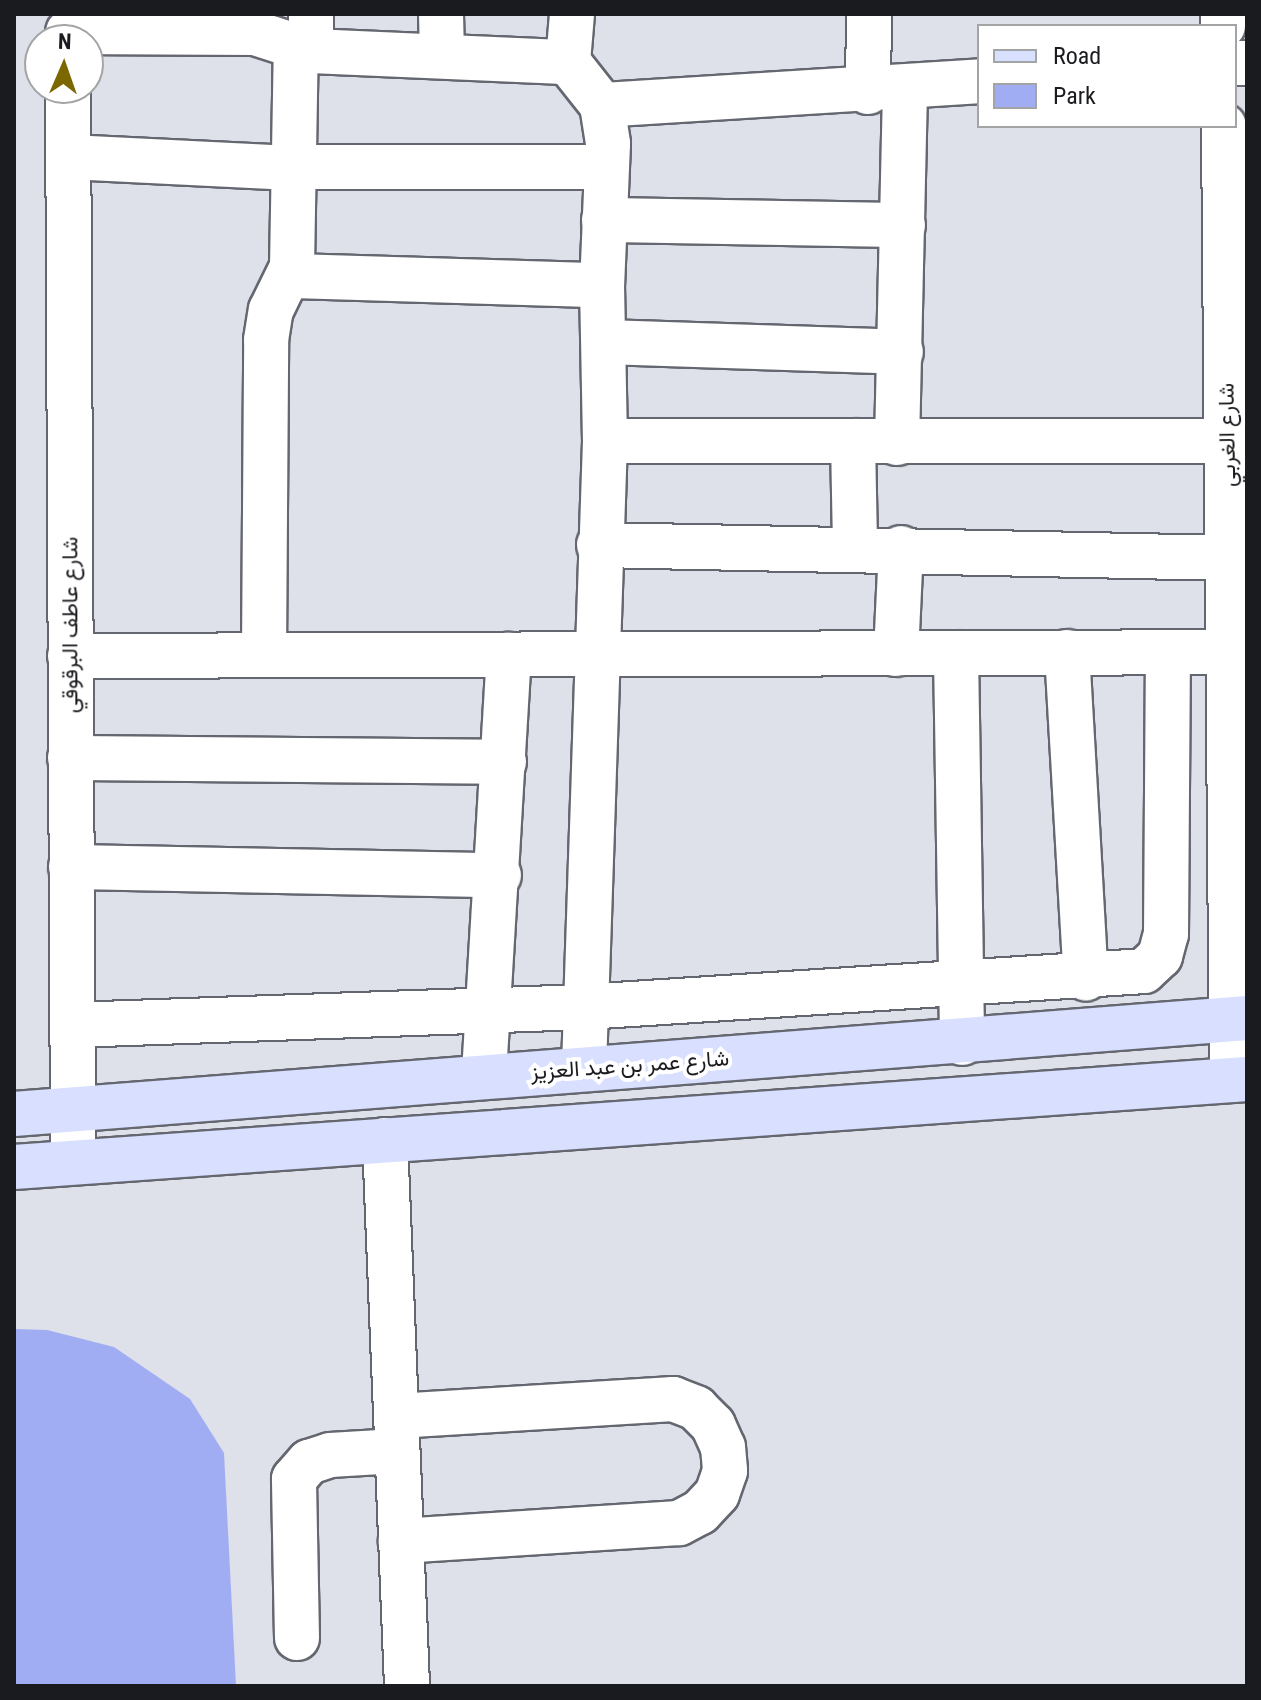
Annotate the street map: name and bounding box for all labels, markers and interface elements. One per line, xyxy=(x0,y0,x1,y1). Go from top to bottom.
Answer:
north arrow xyxy=(24,24,104,104)
legend xyxy=(977,24,1237,128)
text: N xyxy=(58,29,72,54)
text: Road xyxy=(1053,42,1101,70)
text: Park xyxy=(1053,82,1096,110)
street label: شارع الغربي xyxy=(1213,383,1241,487)
street label: شارع عاطف البرقوقي xyxy=(57,537,83,713)
street label: شارع عمر بن عبد العزيز xyxy=(530,1045,730,1085)

